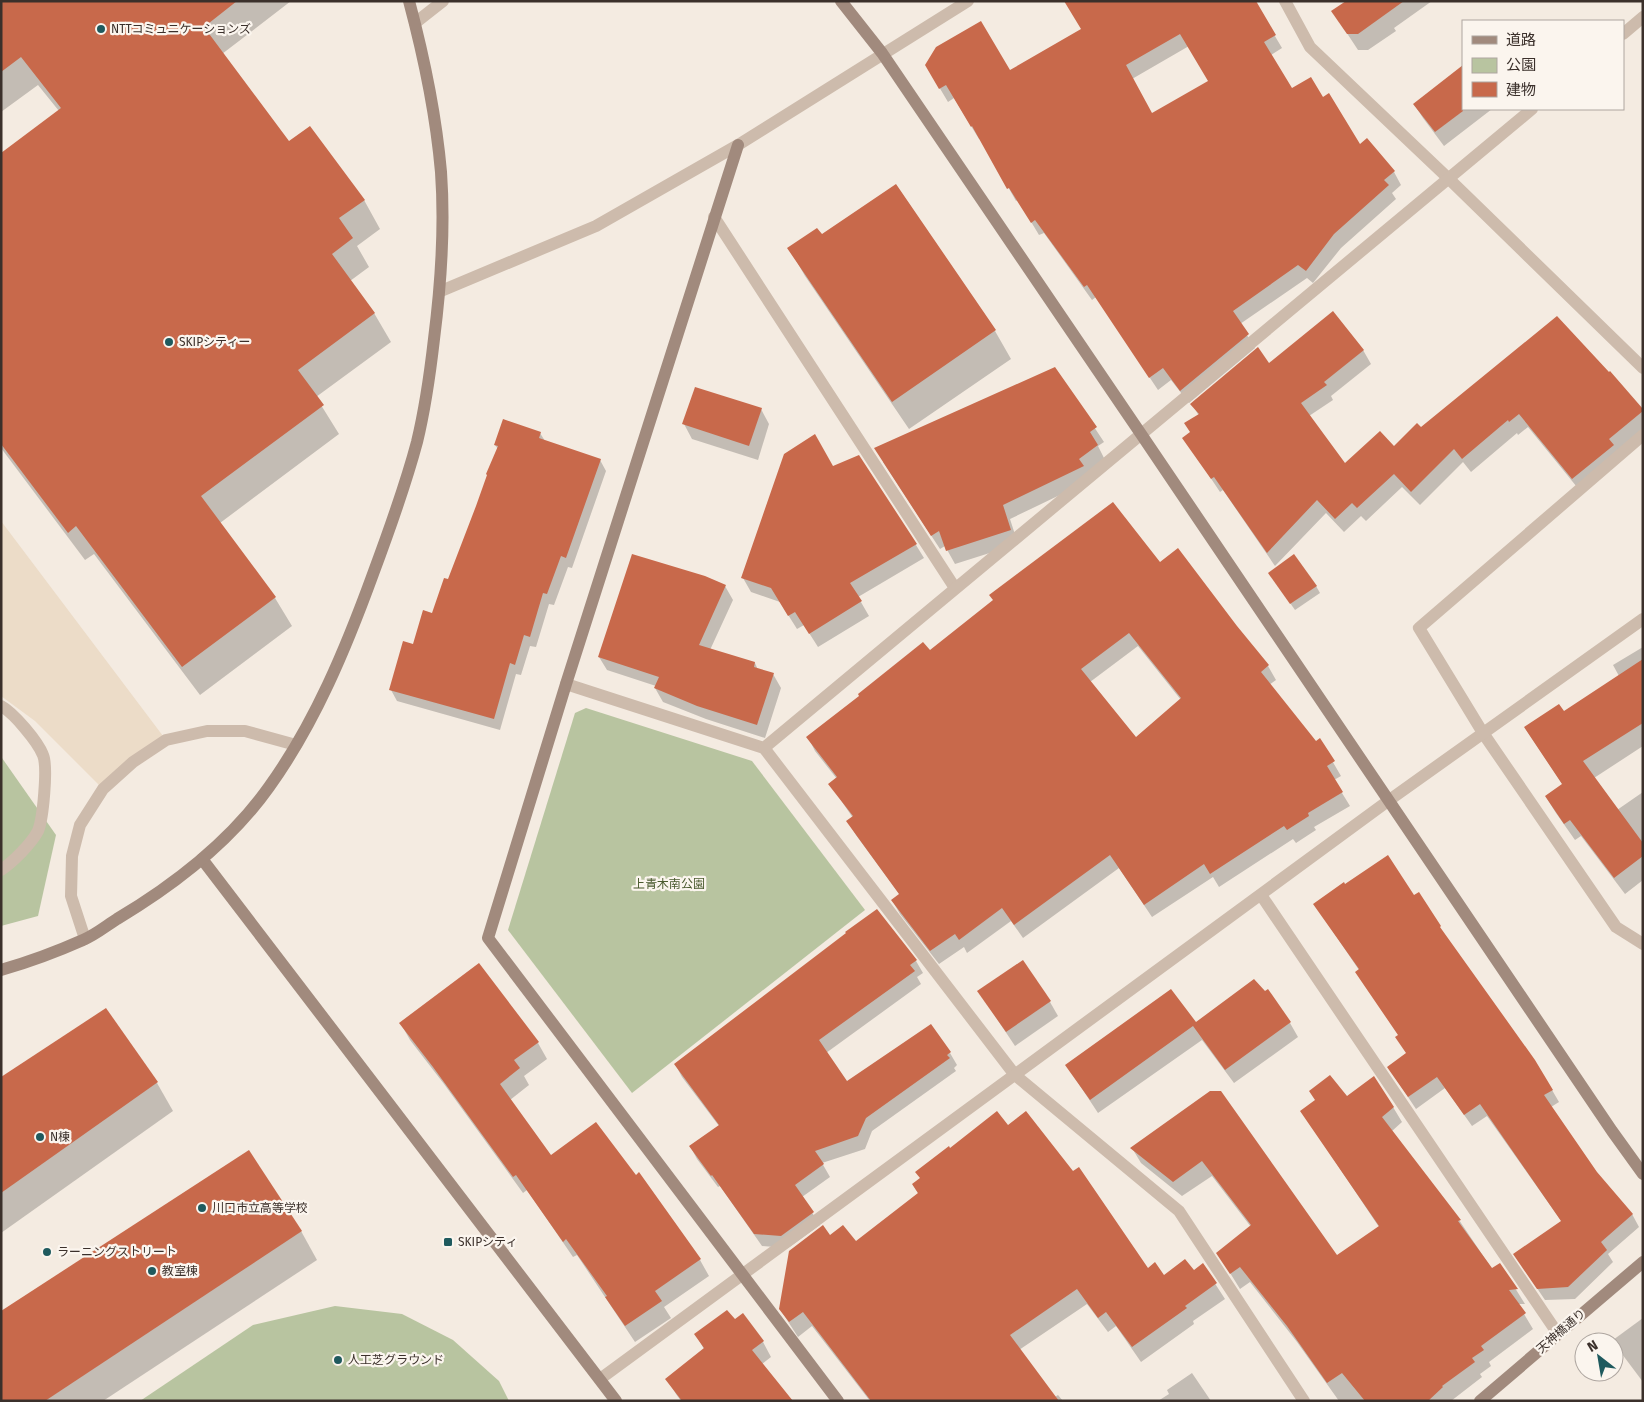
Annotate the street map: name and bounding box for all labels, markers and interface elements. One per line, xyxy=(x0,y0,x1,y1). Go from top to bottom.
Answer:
legend xyxy=(1462,20,1624,110)
place label: NTTコミュニケーションズ xyxy=(111,22,251,36)
marker: NTTコミュニケーションズ xyxy=(95,23,107,35)
text: 道路 xyxy=(1506,31,1536,49)
text: 公園 xyxy=(1506,56,1536,74)
text: 建物 xyxy=(1506,81,1536,99)
place label: SKIPシティー xyxy=(179,335,250,349)
marker: SKIPシティー xyxy=(163,336,175,348)
park label: 上青木南公園 xyxy=(633,877,705,891)
place label: N棟 xyxy=(50,1130,70,1144)
marker: N棟 xyxy=(34,1131,46,1143)
place label: 川口市立高等学校 xyxy=(212,1201,308,1215)
marker: 川口市立高等学校 xyxy=(196,1202,208,1214)
place label: SKIPシティ xyxy=(458,1235,517,1249)
marker: SKIPシティ xyxy=(442,1236,454,1248)
place label: ラーニングストリート xyxy=(57,1245,177,1259)
marker: ラーニングストリート xyxy=(41,1246,53,1258)
place label: 教室棟 xyxy=(162,1264,198,1278)
marker: 教室棟 xyxy=(146,1265,158,1277)
street label: 天神橋通り xyxy=(1534,1306,1588,1356)
north arrow xyxy=(1574,1332,1624,1382)
text: N xyxy=(1584,1337,1601,1356)
place label: 人工芝グラウンド xyxy=(348,1353,444,1367)
marker: 人工芝グラウンド xyxy=(332,1354,344,1366)

